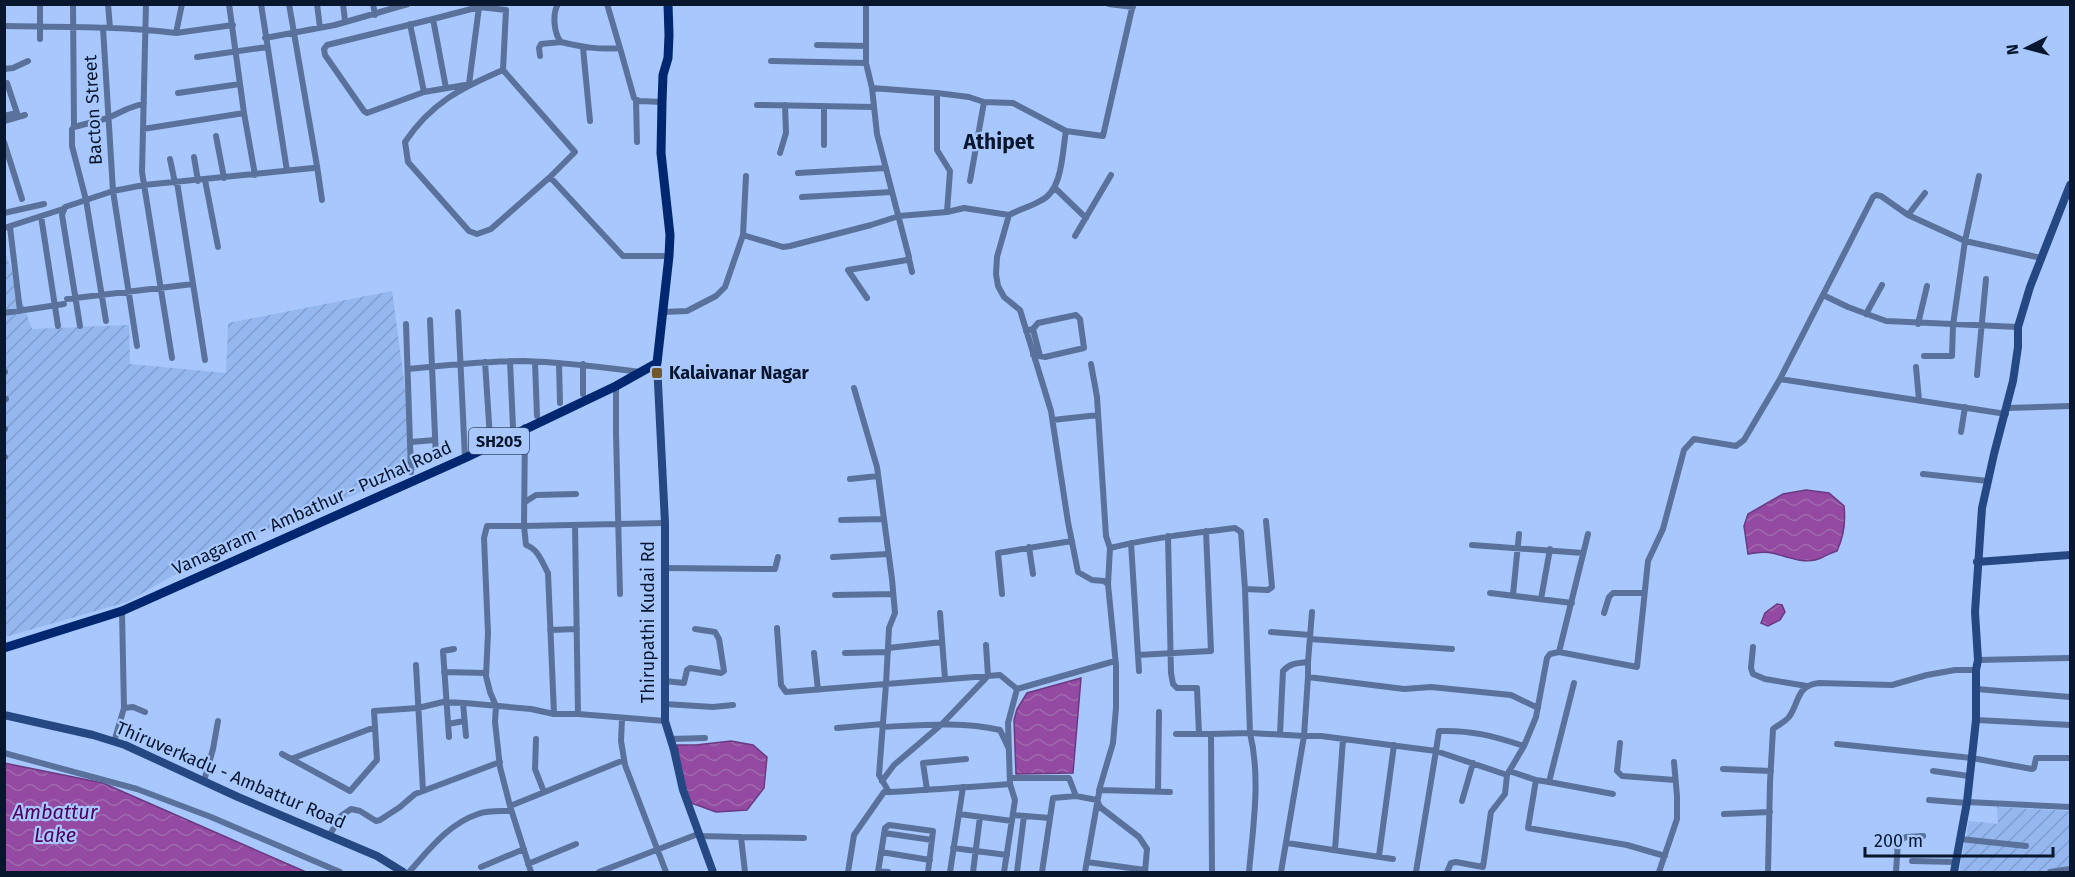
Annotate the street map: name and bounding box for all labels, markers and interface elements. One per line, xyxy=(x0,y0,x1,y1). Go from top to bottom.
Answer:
north arrow xyxy=(1997,18,2057,78)
text: N xyxy=(2003,43,2023,56)
street label: Bacton Street xyxy=(79,54,107,166)
district label: Athipet xyxy=(963,129,1035,155)
place label: Kalaivanar Nagar xyxy=(669,362,810,384)
marker: Kalaivanar Nagar xyxy=(650,366,664,380)
road number: SH205 xyxy=(469,428,529,454)
street label: Vanagaram - Ambathur - Puzhal Road xyxy=(169,436,455,580)
street label: Thirupathi Kudai Rd xyxy=(637,541,659,703)
street label: Thiruverkadu - Ambattur Road xyxy=(113,717,349,833)
water label: Ambattur Lake xyxy=(12,800,99,847)
scale bar xyxy=(1865,820,2052,858)
text: 200 m xyxy=(1874,830,1923,852)

